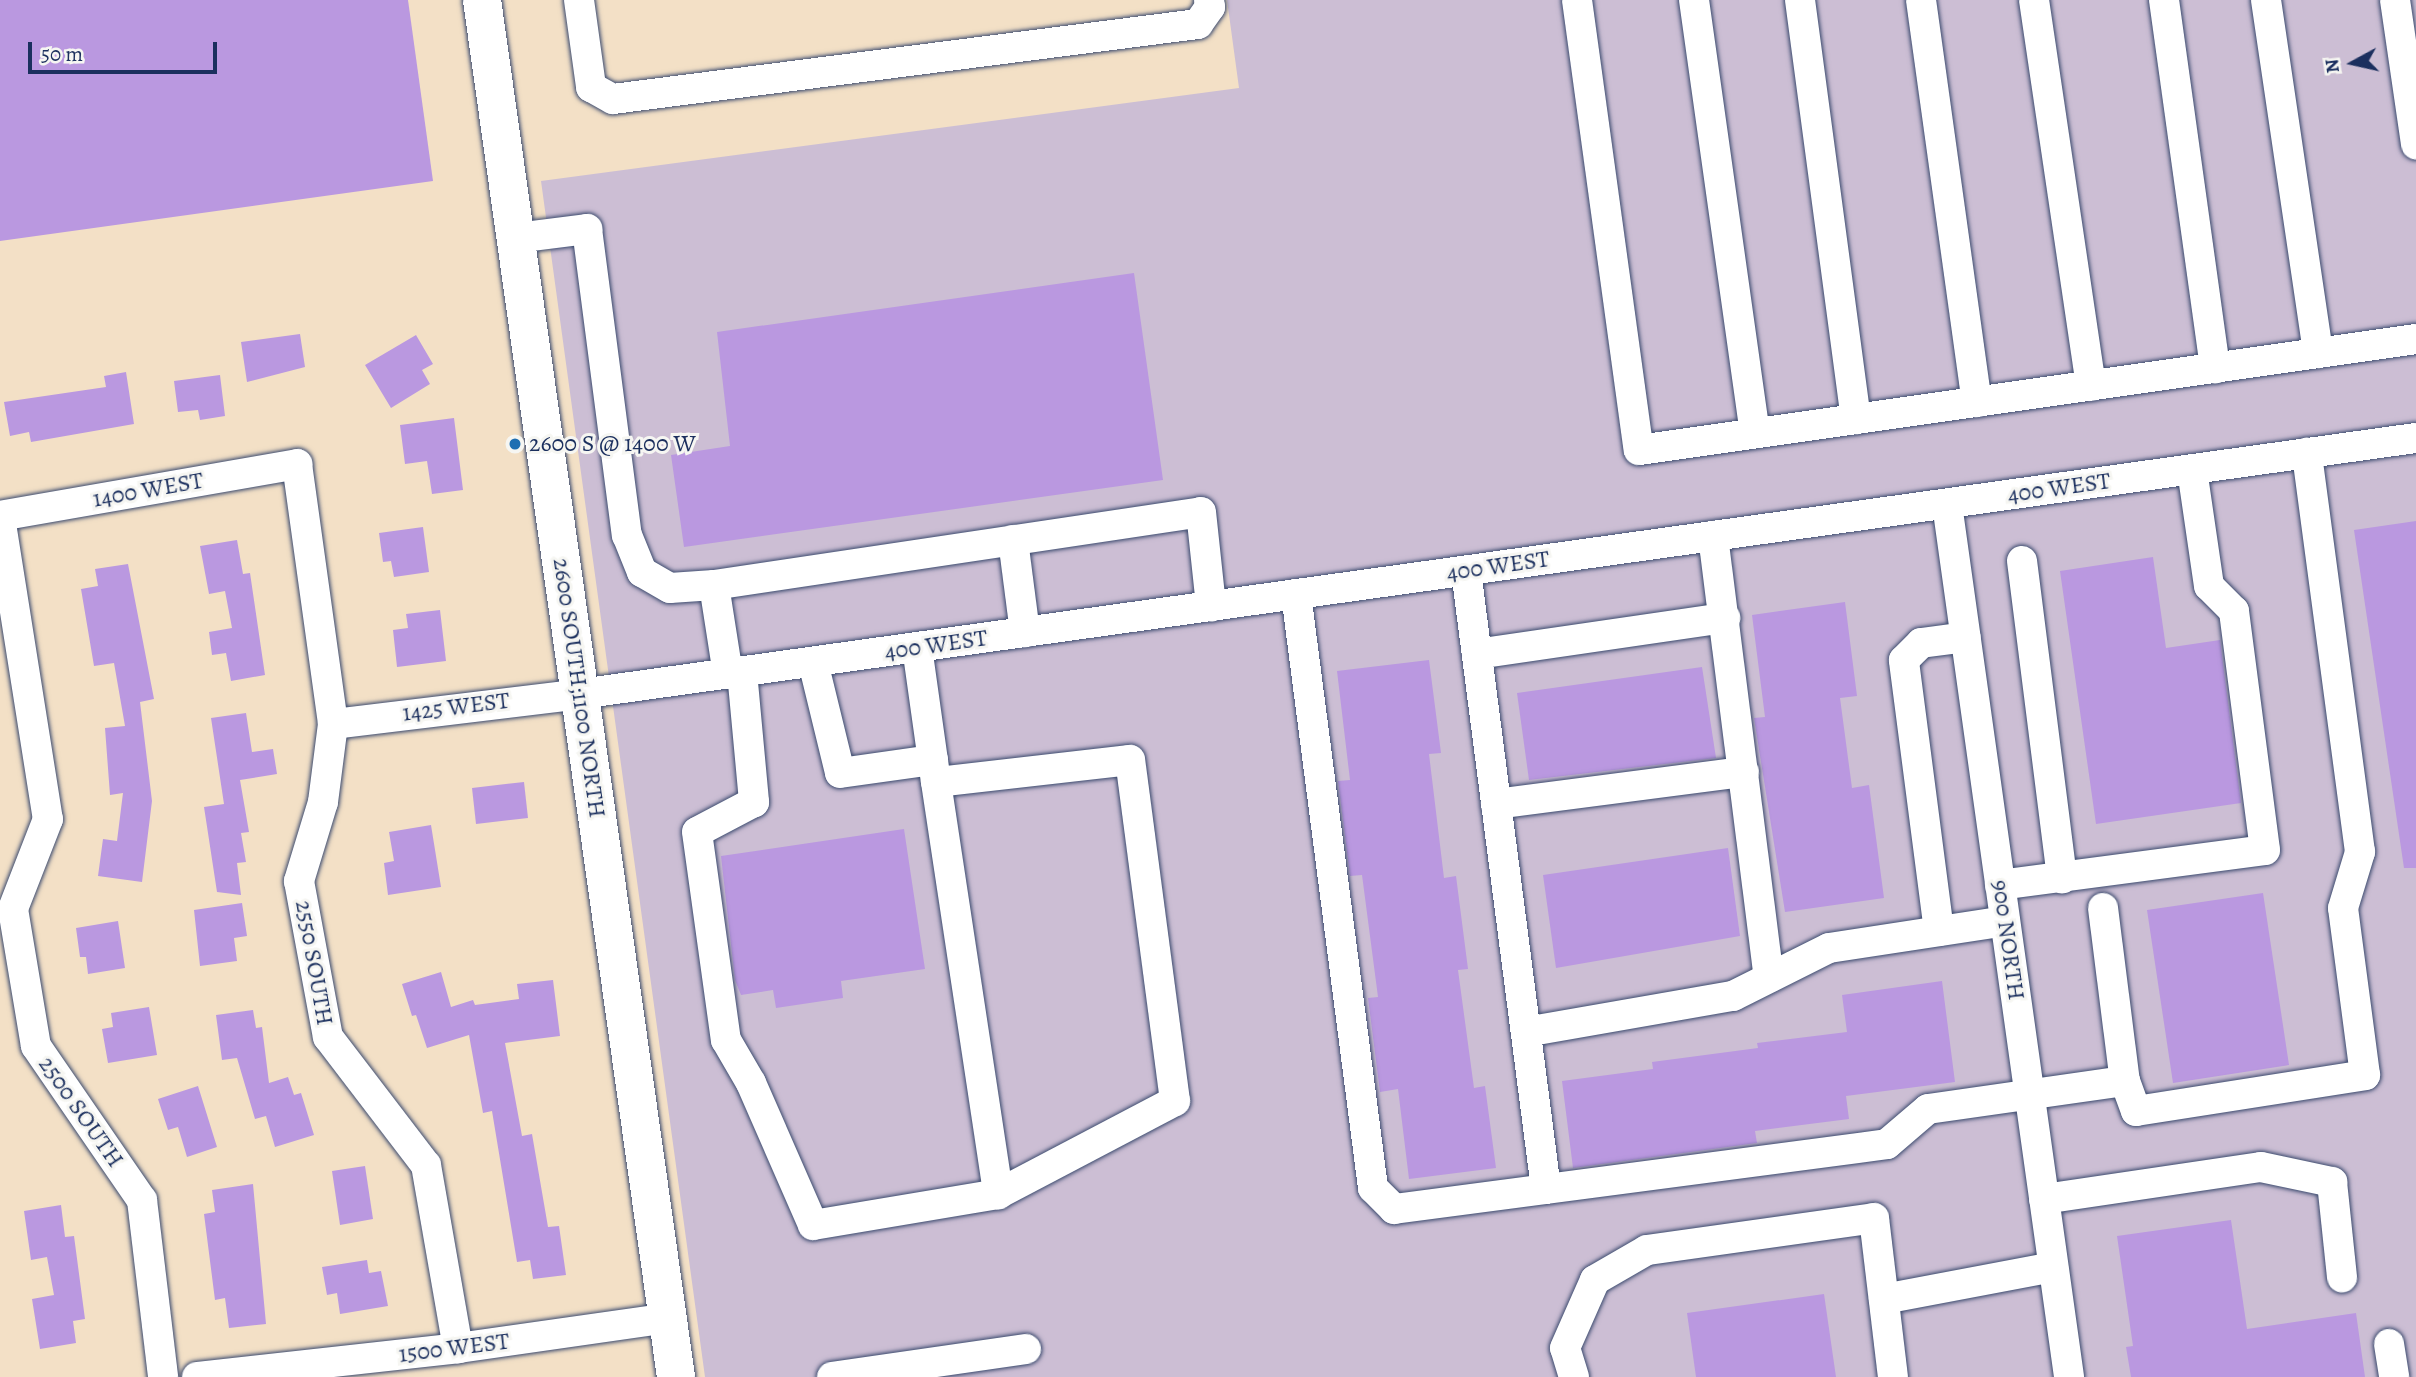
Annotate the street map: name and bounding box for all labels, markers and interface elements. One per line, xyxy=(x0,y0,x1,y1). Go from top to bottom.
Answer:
scale bar xyxy=(32,28,220,72)
north arrow xyxy=(2318,28,2388,98)
text: 50 m xyxy=(41,40,83,68)
text: N xyxy=(2318,57,2346,75)
place label: 2600 S @ 1400 W xyxy=(529,430,696,458)
marker: 2600 S @ 1400 W xyxy=(507,436,523,452)
street label: 1400 WEST xyxy=(90,466,206,514)
street label: 400 WEST xyxy=(2006,467,2112,509)
street label: 400 WEST xyxy=(1445,545,1551,587)
street label: 2600 SOUTH;1100 NORTH xyxy=(547,556,611,820)
street label: 400 WEST xyxy=(883,624,989,666)
street label: 1425 WEST xyxy=(401,686,511,728)
street label: 900 NORTH xyxy=(1985,878,2031,1002)
street label: 2550 SOUTH xyxy=(289,898,339,1028)
street label: 2500 SOUTH xyxy=(32,1051,130,1173)
street label: 1500 WEST xyxy=(397,1327,511,1369)

